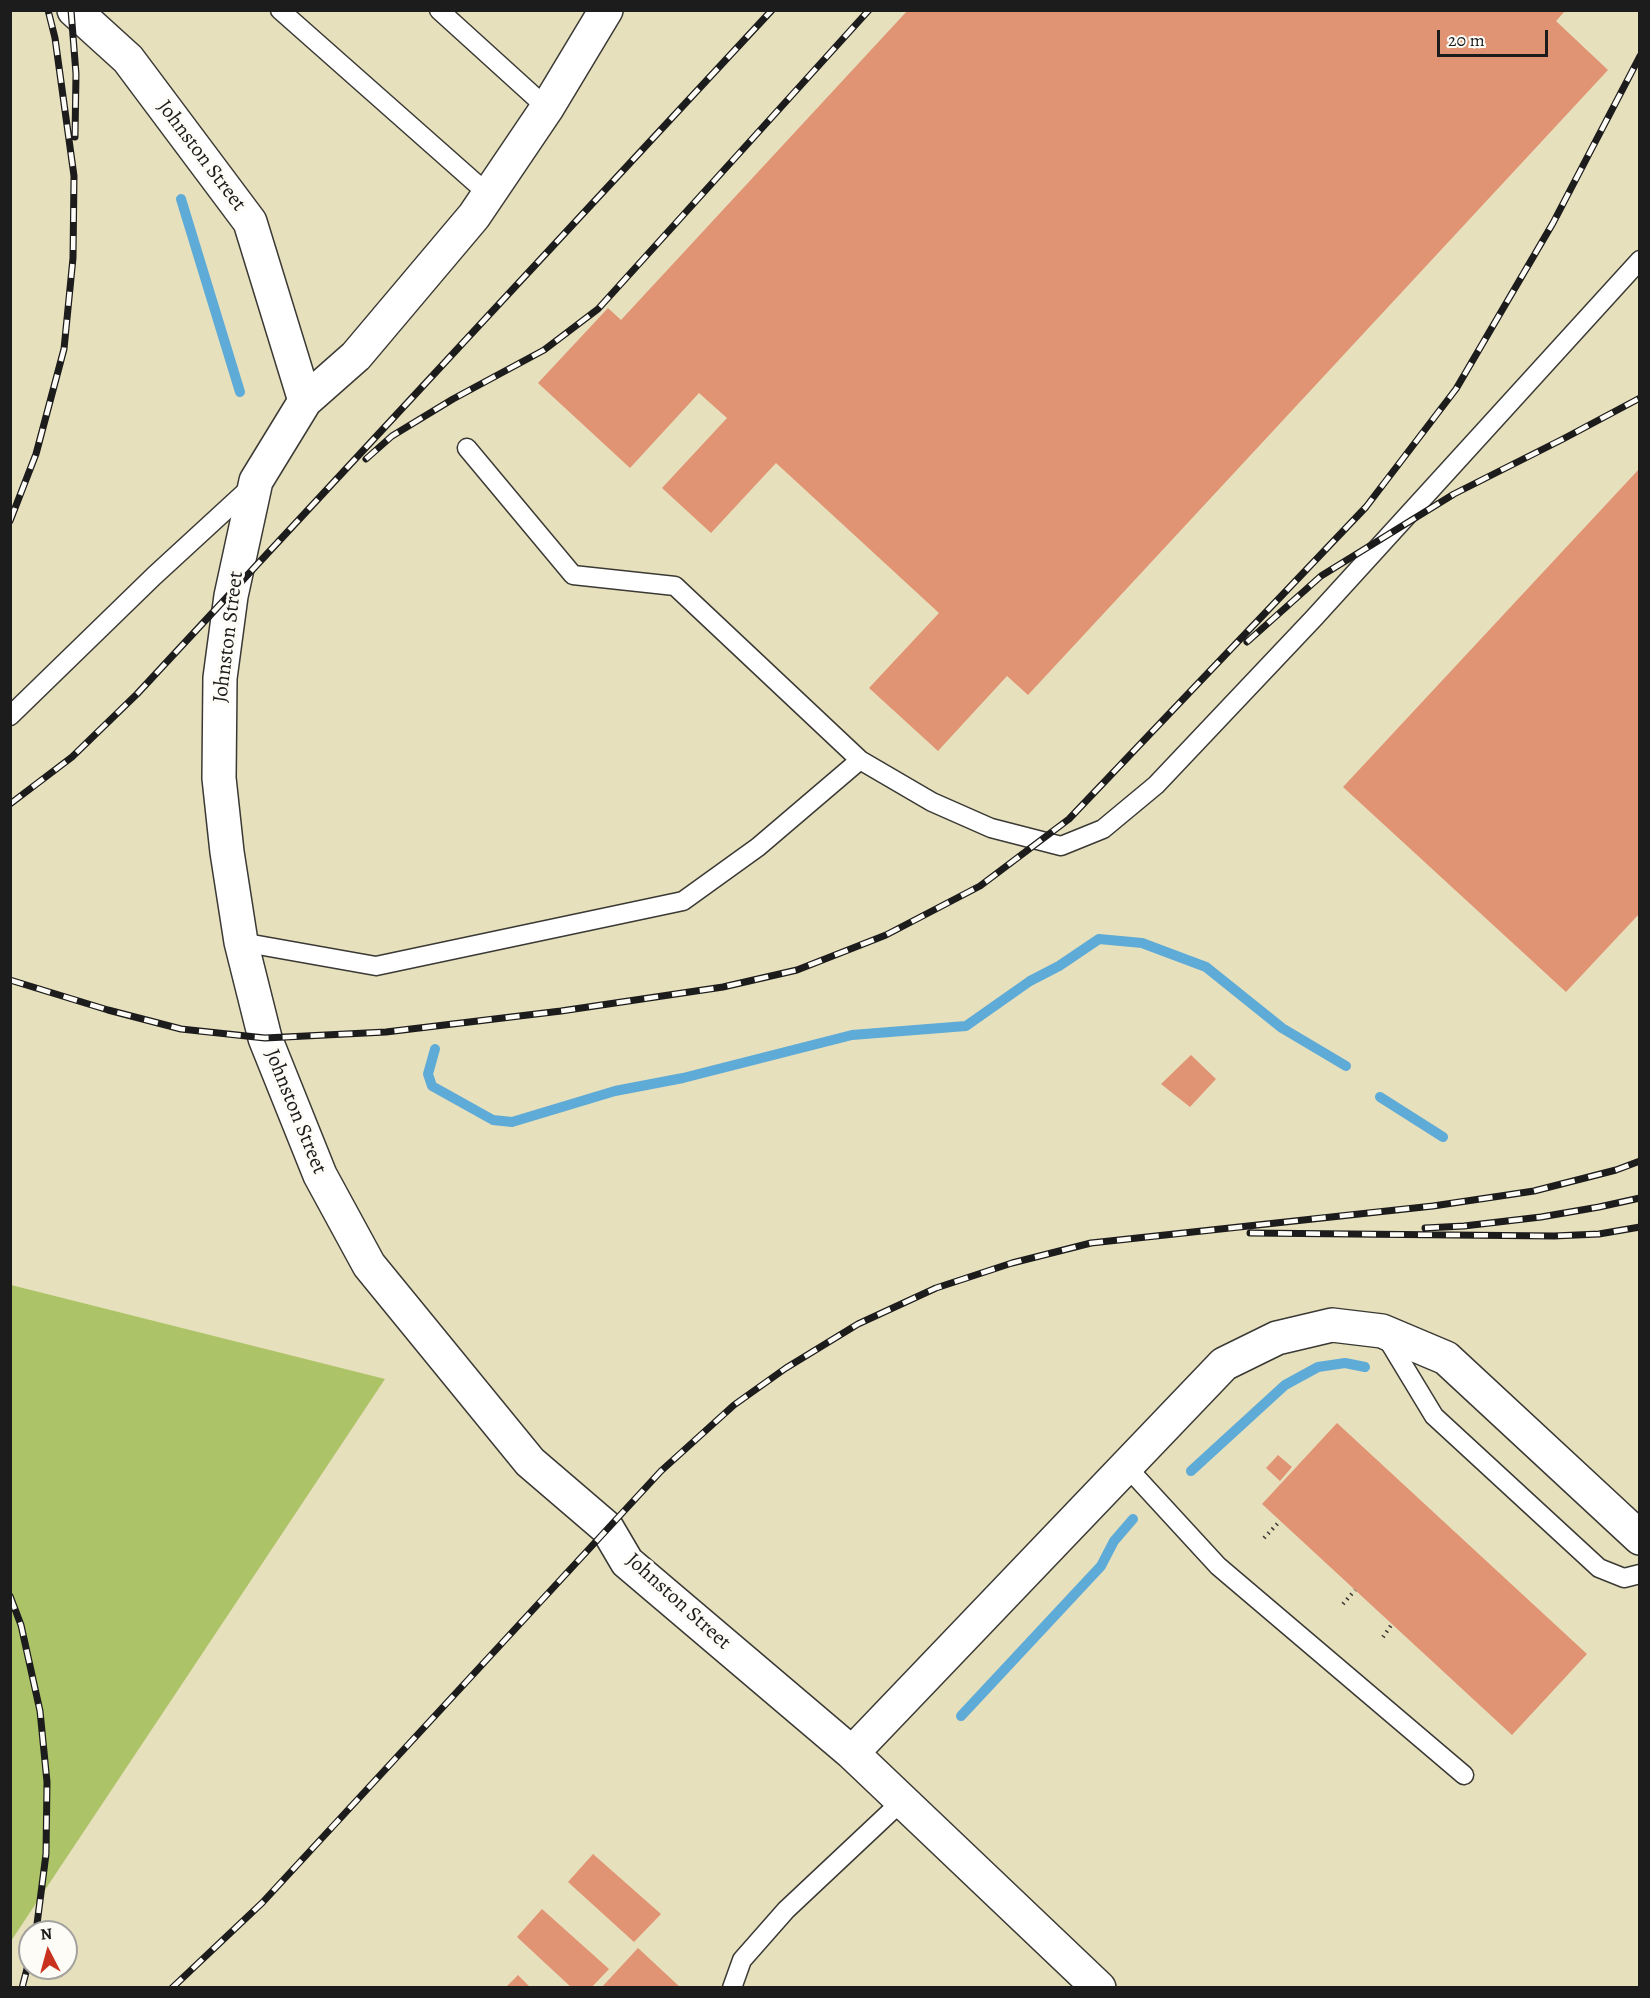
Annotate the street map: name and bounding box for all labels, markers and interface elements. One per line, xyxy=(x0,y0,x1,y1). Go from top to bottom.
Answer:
scale bar xyxy=(1440,18,1551,56)
text: 20 m xyxy=(1448,28,1485,52)
street label: Johnston Street xyxy=(151,96,251,216)
street label: Johnston Street xyxy=(208,570,250,704)
street label: Johnston Street xyxy=(259,1046,331,1178)
street label: Johnston Street xyxy=(620,1548,736,1656)
north arrow xyxy=(18,1920,78,1980)
text: N xyxy=(39,1923,53,1946)

